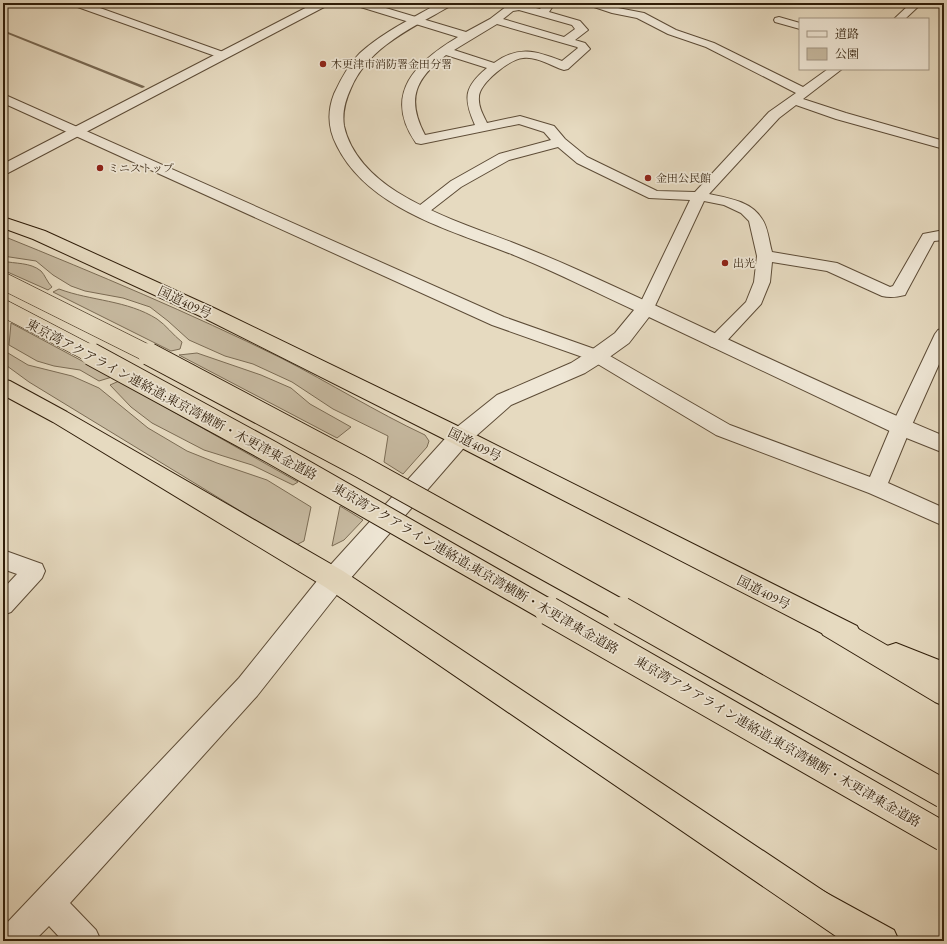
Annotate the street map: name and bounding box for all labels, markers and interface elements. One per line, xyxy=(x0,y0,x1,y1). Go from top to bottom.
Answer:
legend xyxy=(799,18,929,70)
text: 道路 xyxy=(835,26,859,42)
text: 公園 xyxy=(835,46,859,62)
place label: 木更津市消防署金田分署 xyxy=(331,57,452,71)
marker: 木更津市消防署金田分署 xyxy=(318,59,328,69)
place label: ミニストップ xyxy=(108,161,174,175)
marker: ミニストップ xyxy=(95,163,105,173)
place label: 金田公民館 xyxy=(656,171,711,185)
marker: 金田公民館 xyxy=(643,173,653,183)
place label: 出光 xyxy=(733,256,755,270)
marker: 出光 xyxy=(720,258,730,268)
street label: 国道409号 xyxy=(155,283,215,322)
street label: 東京湾アクアライン連絡道;東京湾横断・木更津東金道路 xyxy=(23,315,320,484)
street label: 国道409号 xyxy=(445,424,504,465)
street label: 東京湾アクアライン連絡道;東京湾横断・木更津東金道路 xyxy=(330,479,622,658)
street label: 国道409号 xyxy=(734,572,793,613)
street label: 東京湾アクアライン連絡道;東京湾横断・木更津東金道路 xyxy=(632,652,924,831)

